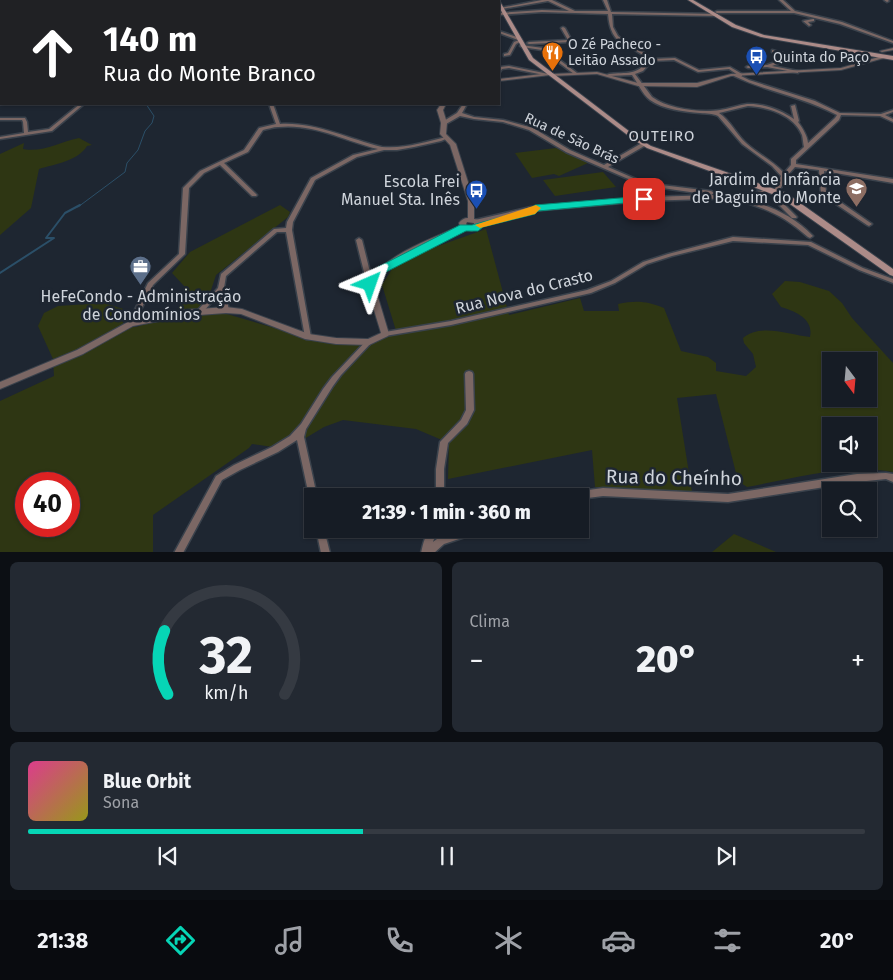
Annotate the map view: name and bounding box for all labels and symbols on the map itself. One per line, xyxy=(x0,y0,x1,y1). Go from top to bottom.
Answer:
place label: O Zé Pacheco - Leitão Assado xyxy=(568,36,661,69)
restaurant icon: O Zé Pacheco - Leitão Assado xyxy=(540,40,564,71)
bus stop icon: Quinta do Paço xyxy=(745,45,769,76)
place label: Quinta do Paço xyxy=(773,49,869,66)
street label: Rua de São Brás xyxy=(522,109,622,168)
district label: OUTEIRO xyxy=(629,127,695,145)
place label: Jardim de Infância de Baguim do Monte xyxy=(692,170,841,207)
place label: Escola Frei Manuel Sta. Inês xyxy=(341,172,460,209)
school or university icon: Jardim de Infância de Baguim do Monte xyxy=(845,176,869,207)
bus stop icon: Escola Frei Manuel Sta. Inês xyxy=(464,178,488,209)
pin xyxy=(623,178,665,220)
office icon: HeFeCondo - Administração de Condomínios xyxy=(129,255,153,286)
position arrow xyxy=(343,257,395,309)
street label: Rua Nova do Crasto xyxy=(453,265,595,318)
place label: HeFeCondo - Administração de Condomínios xyxy=(41,287,241,324)
north arrow xyxy=(822,352,878,408)
street label: Rua do Cheínho xyxy=(606,465,742,490)
speed limit sign: 40 xyxy=(15,472,80,537)

